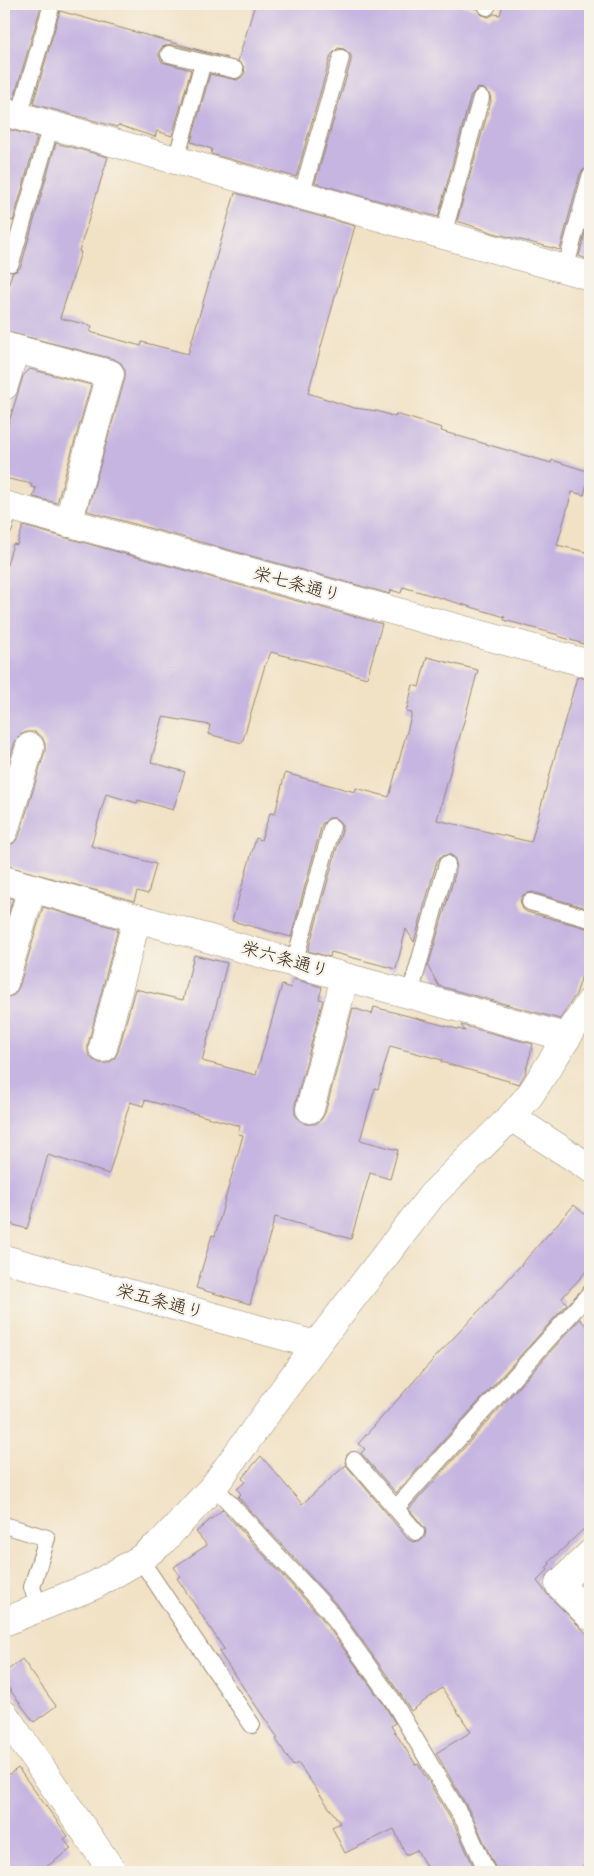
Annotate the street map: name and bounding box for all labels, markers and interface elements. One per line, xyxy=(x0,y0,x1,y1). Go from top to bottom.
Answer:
street label: 栄七条通り xyxy=(250,562,344,608)
street label: 栄六条通り xyxy=(238,936,332,984)
street label: 栄五条通り xyxy=(113,1279,207,1325)

